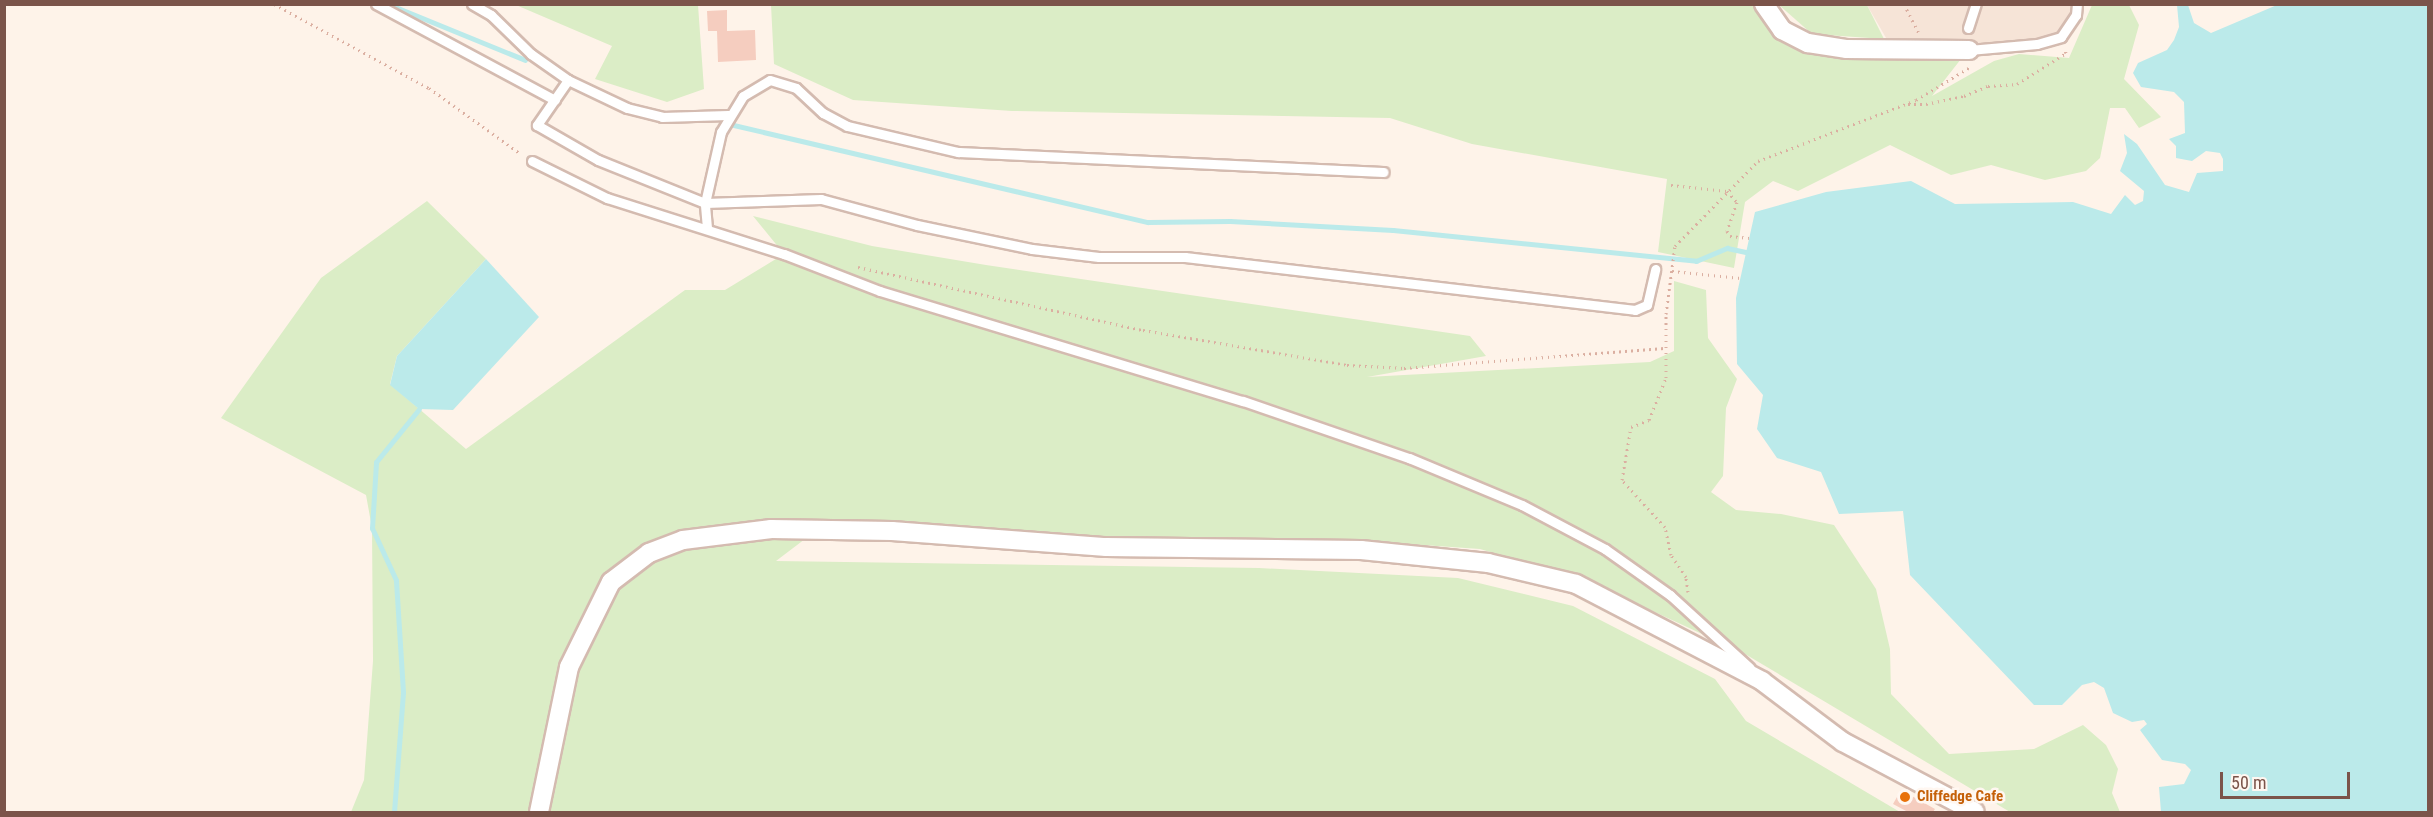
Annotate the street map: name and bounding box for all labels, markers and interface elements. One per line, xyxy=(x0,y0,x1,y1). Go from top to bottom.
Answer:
scale bar xyxy=(2223,760,2354,798)
text: 50 m xyxy=(2231,772,2266,793)
place label: Cliffedge Cafe xyxy=(1917,788,2003,806)
marker: Cliffedge Cafe xyxy=(1898,790,1912,804)

